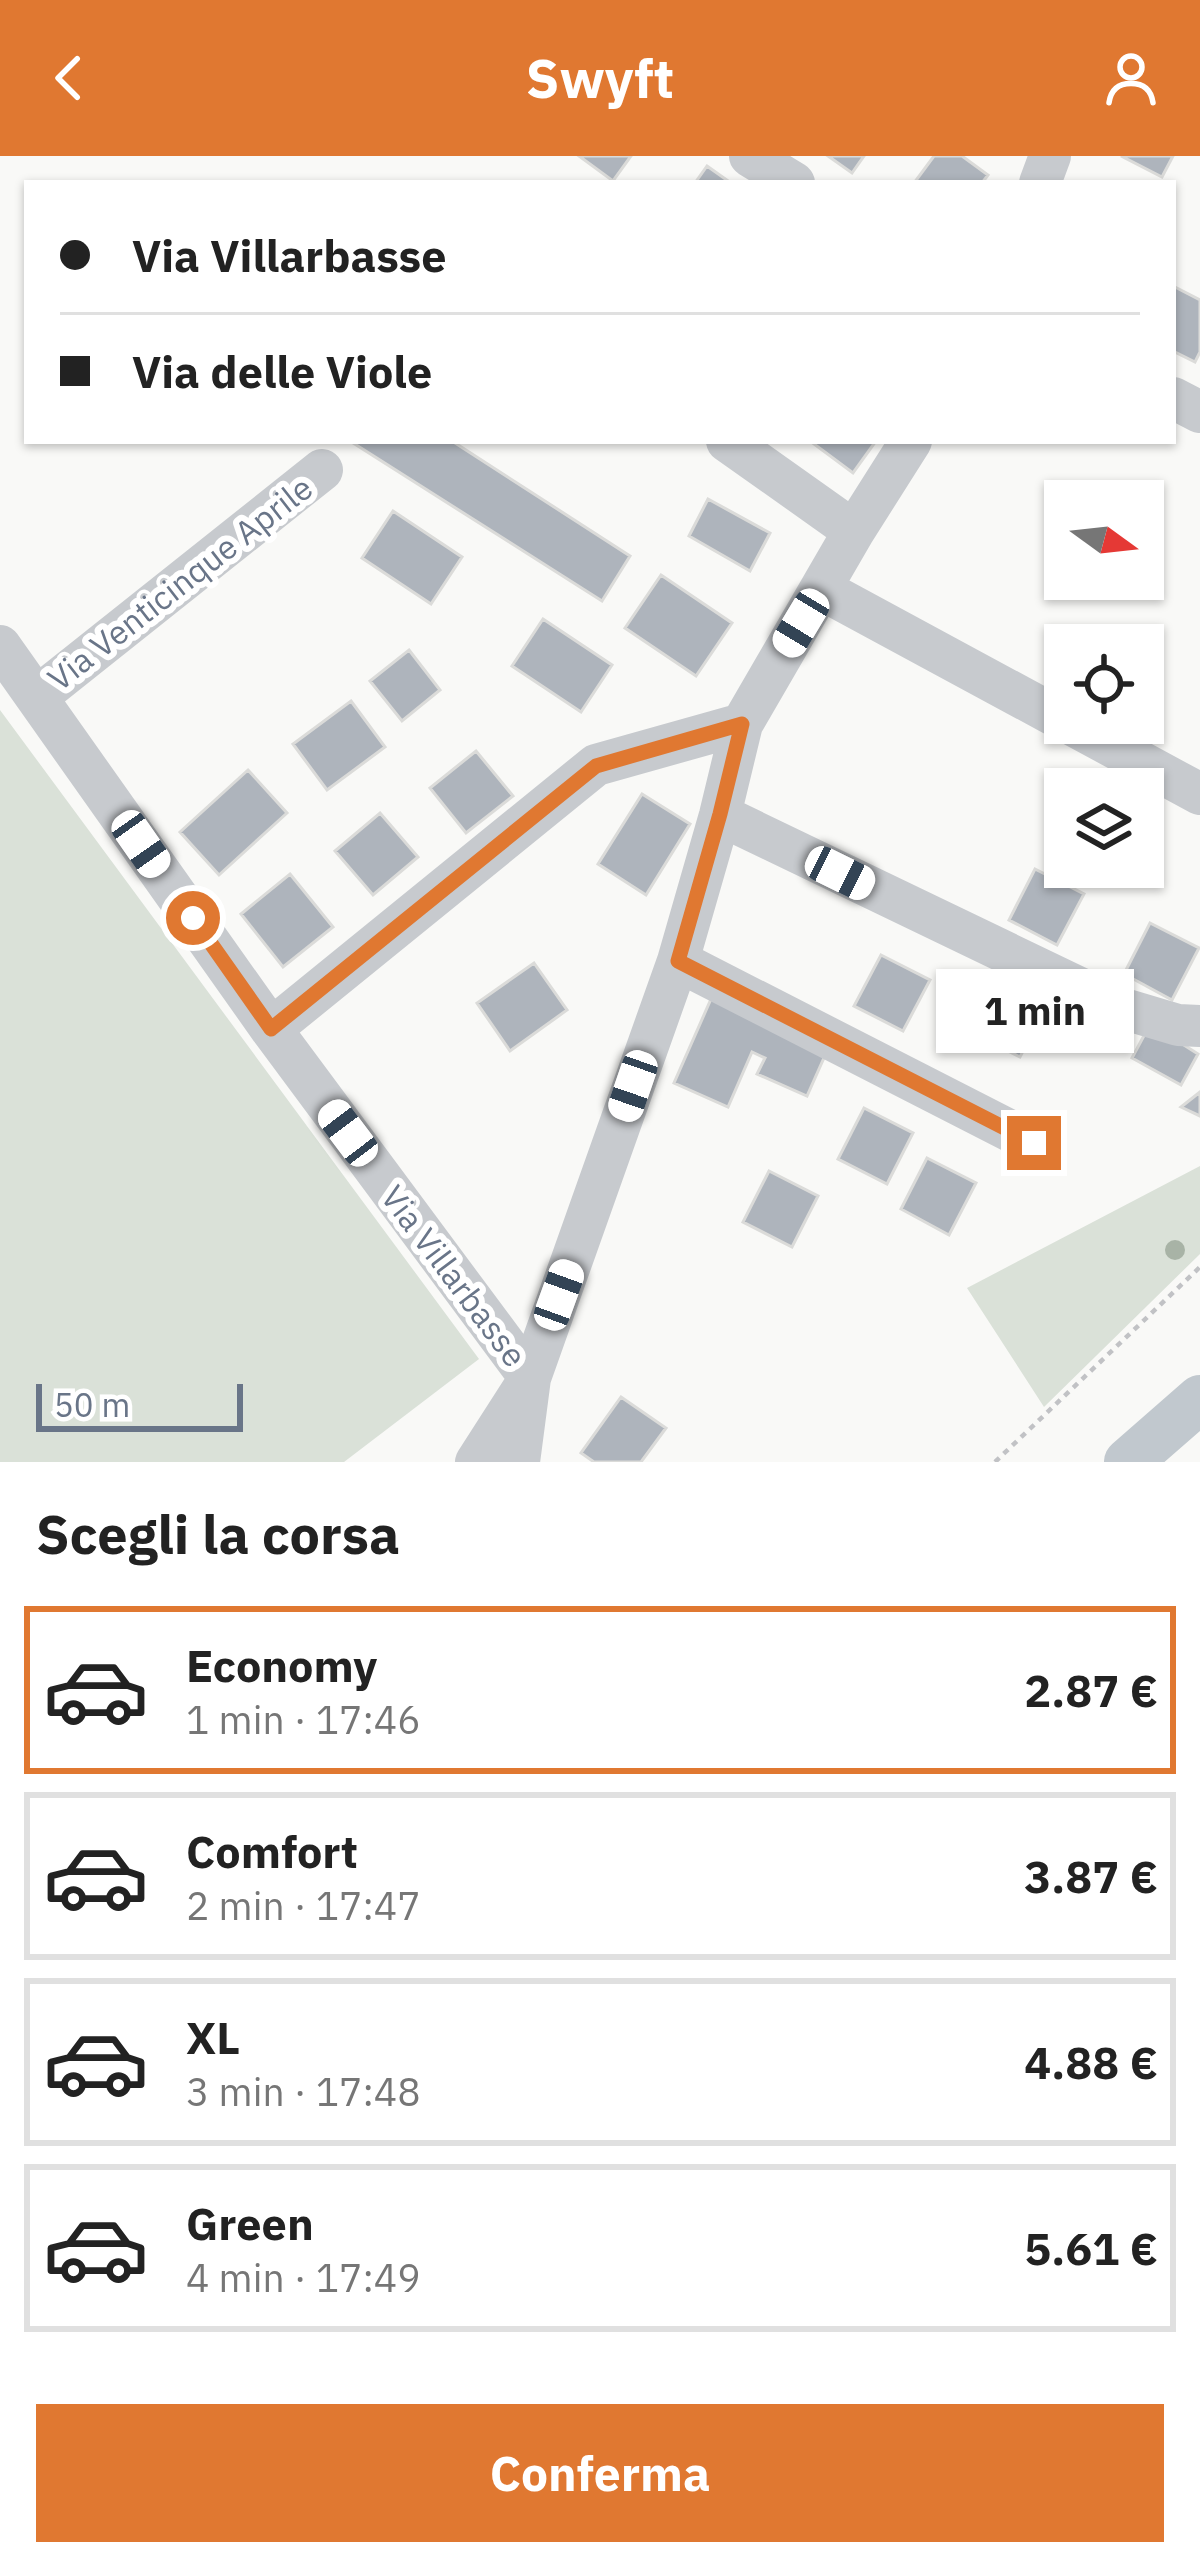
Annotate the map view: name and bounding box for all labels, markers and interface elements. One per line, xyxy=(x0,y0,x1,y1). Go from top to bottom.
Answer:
text: Swyft xyxy=(526,43,674,113)
icon: back xyxy=(36,45,102,111)
icon: person xyxy=(1098,45,1164,111)
text: Via Villarbasse xyxy=(132,226,446,284)
text: Via delle Viole xyxy=(132,342,432,400)
street label: Via Venticinque Aprile xyxy=(39,466,321,699)
north arrow xyxy=(1044,480,1164,600)
map controls xyxy=(1044,480,1164,888)
car xyxy=(767,583,835,663)
button: locate xyxy=(1044,624,1164,744)
button: layers xyxy=(1044,768,1164,888)
car xyxy=(106,804,176,884)
car xyxy=(800,841,880,905)
route start xyxy=(166,891,220,945)
callout: 1 min xyxy=(935,969,1133,1053)
text: 1 min xyxy=(984,985,1086,1036)
car xyxy=(604,1046,662,1126)
car xyxy=(312,1093,384,1173)
route end xyxy=(1007,1116,1061,1170)
street label: Via Villarbasse xyxy=(372,1176,537,1375)
car xyxy=(530,1255,588,1335)
scale bar xyxy=(36,1378,243,1431)
text: 50 m xyxy=(54,1383,130,1426)
text: Scegli la corsa xyxy=(36,1499,400,1569)
icon: car xyxy=(42,1636,150,1744)
text: Economy xyxy=(186,1636,377,1694)
text: 2.87 € xyxy=(1024,1661,1158,1719)
text: 1 min · 17:46 xyxy=(186,1694,421,1745)
icon: car xyxy=(42,1822,150,1930)
text: Comfort xyxy=(186,1822,358,1880)
text: 3.87 € xyxy=(1024,1847,1158,1905)
text: 2 min · 17:47 xyxy=(186,1880,421,1931)
icon: car xyxy=(42,2008,150,2116)
text: XL xyxy=(186,2008,240,2066)
text: 4.88 € xyxy=(1024,2033,1158,2091)
text: 3 min · 17:48 xyxy=(186,2066,421,2117)
icon: car xyxy=(42,2194,150,2302)
text: Green xyxy=(186,2194,314,2252)
text: 5.61 € xyxy=(1024,2219,1158,2277)
text: 4 min · 17:49 xyxy=(186,2252,421,2303)
button: Conferma xyxy=(36,2404,1164,2542)

